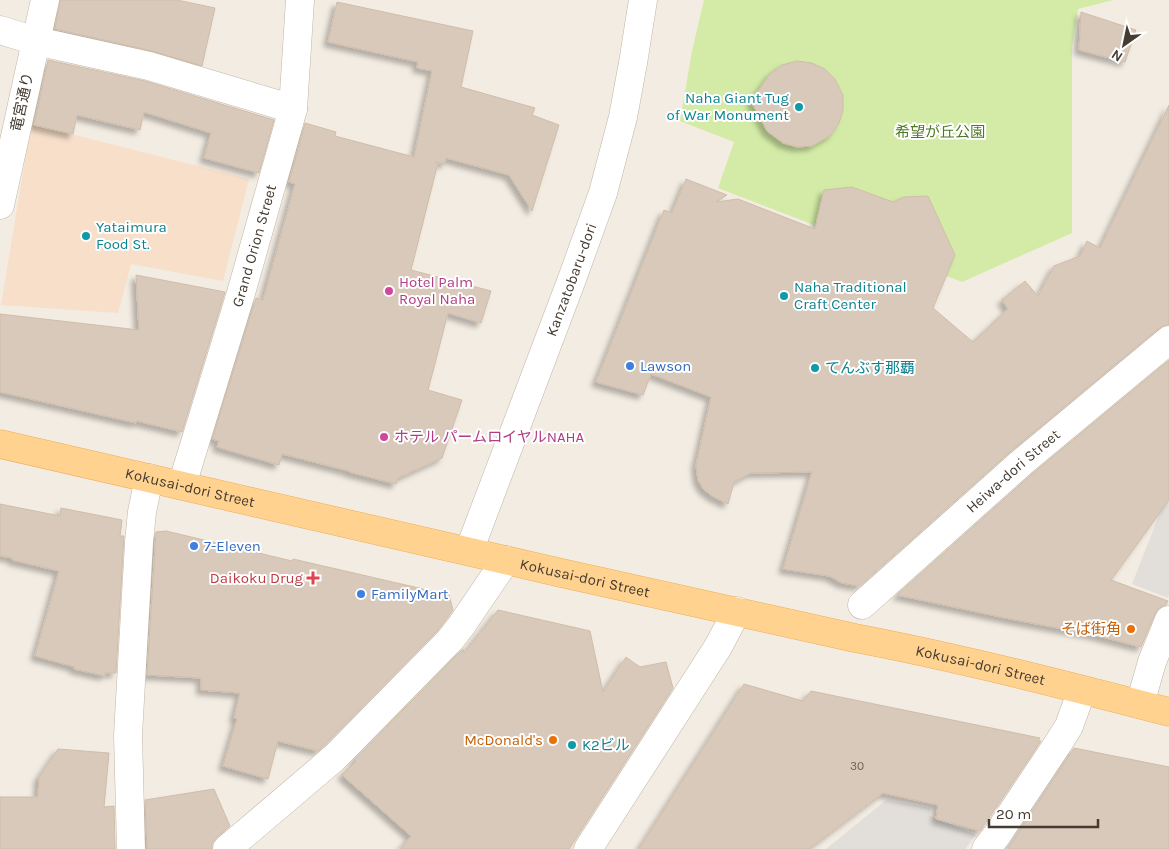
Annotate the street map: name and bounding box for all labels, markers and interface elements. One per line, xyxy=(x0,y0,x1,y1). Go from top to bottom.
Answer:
north arrow xyxy=(1099,20,1149,70)
text: N xyxy=(1108,46,1126,65)
street label: 竜宮通り xyxy=(7,71,37,133)
place label: Naha Giant Tug of War Monument xyxy=(666,89,790,124)
marker: Naha Giant Tug of War Monument xyxy=(793,101,805,113)
park label: 希望が丘公園 xyxy=(895,123,985,141)
street label: Grand Orion Street xyxy=(228,182,280,309)
place label: Yataimura Food St. xyxy=(96,218,167,253)
street label: Kanzatobaru-dori xyxy=(542,220,600,339)
marker: Yataimura Food St. xyxy=(80,230,92,242)
place label: Hotel Palm Royal Naha xyxy=(399,273,475,308)
place label: Naha Traditional Craft Center xyxy=(794,278,907,313)
marker: Hotel Palm Royal Naha xyxy=(383,285,395,297)
marker: Naha Traditional Craft Center xyxy=(778,290,790,302)
place label: Lawson xyxy=(640,357,691,375)
place label: てんぶす那覇 xyxy=(825,359,915,377)
marker: Lawson xyxy=(624,360,636,372)
marker: てんぶす那覇 xyxy=(809,362,821,374)
street label: Heiwa-dori Street xyxy=(963,425,1064,517)
place label: ホテル パームロイヤルNAHA xyxy=(394,428,585,446)
marker: ホテル パームロイヤルNAHA xyxy=(378,431,390,443)
street label: Kokusai-dori Street xyxy=(123,464,257,511)
place label: 7-Eleven xyxy=(204,537,261,555)
marker: 7-Eleven xyxy=(188,540,200,552)
street label: Kokusai-dori Street xyxy=(518,555,652,601)
place label: Daikoku Drug xyxy=(210,569,304,587)
marker: Daikoku Drug xyxy=(307,572,319,584)
place label: FamilyMart xyxy=(371,585,449,603)
marker: FamilyMart xyxy=(355,588,367,600)
place label: そば街角 xyxy=(1061,620,1121,638)
marker: そば街角 xyxy=(1125,623,1137,635)
street label: Kokusai-dori Street xyxy=(914,641,1047,689)
place label: McDonald's xyxy=(464,731,543,749)
marker: McDonald's xyxy=(547,734,559,746)
place label: K2ビル xyxy=(582,736,630,754)
marker: K2ビル xyxy=(566,739,578,751)
house number: 30 xyxy=(850,759,864,773)
scale bar xyxy=(989,796,1098,828)
text: 20 m xyxy=(996,805,1031,823)

